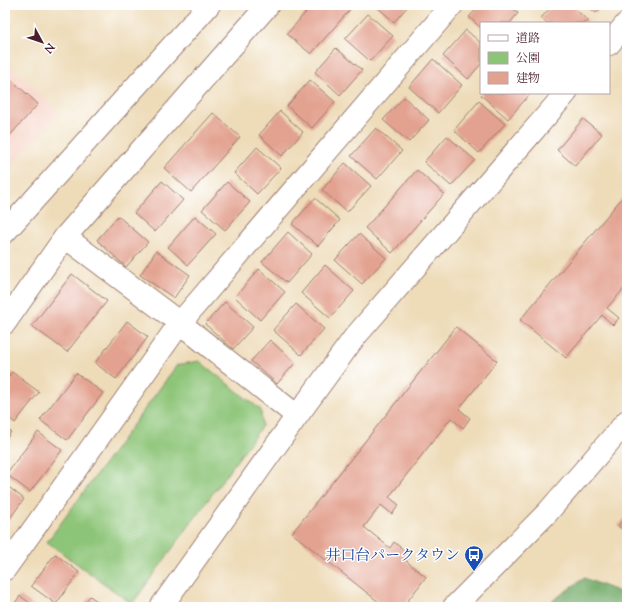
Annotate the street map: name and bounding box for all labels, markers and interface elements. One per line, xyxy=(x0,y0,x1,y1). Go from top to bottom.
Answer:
north arrow xyxy=(22,22,62,62)
legend xyxy=(480,22,610,94)
text: 道路 xyxy=(516,30,540,48)
text: N xyxy=(40,39,58,56)
text: 公園 xyxy=(516,50,540,68)
text: 建物 xyxy=(516,70,540,88)
bus stop icon: 井口台パークタウン xyxy=(463,544,485,572)
place label: 井口台パークタウン xyxy=(325,546,460,567)

